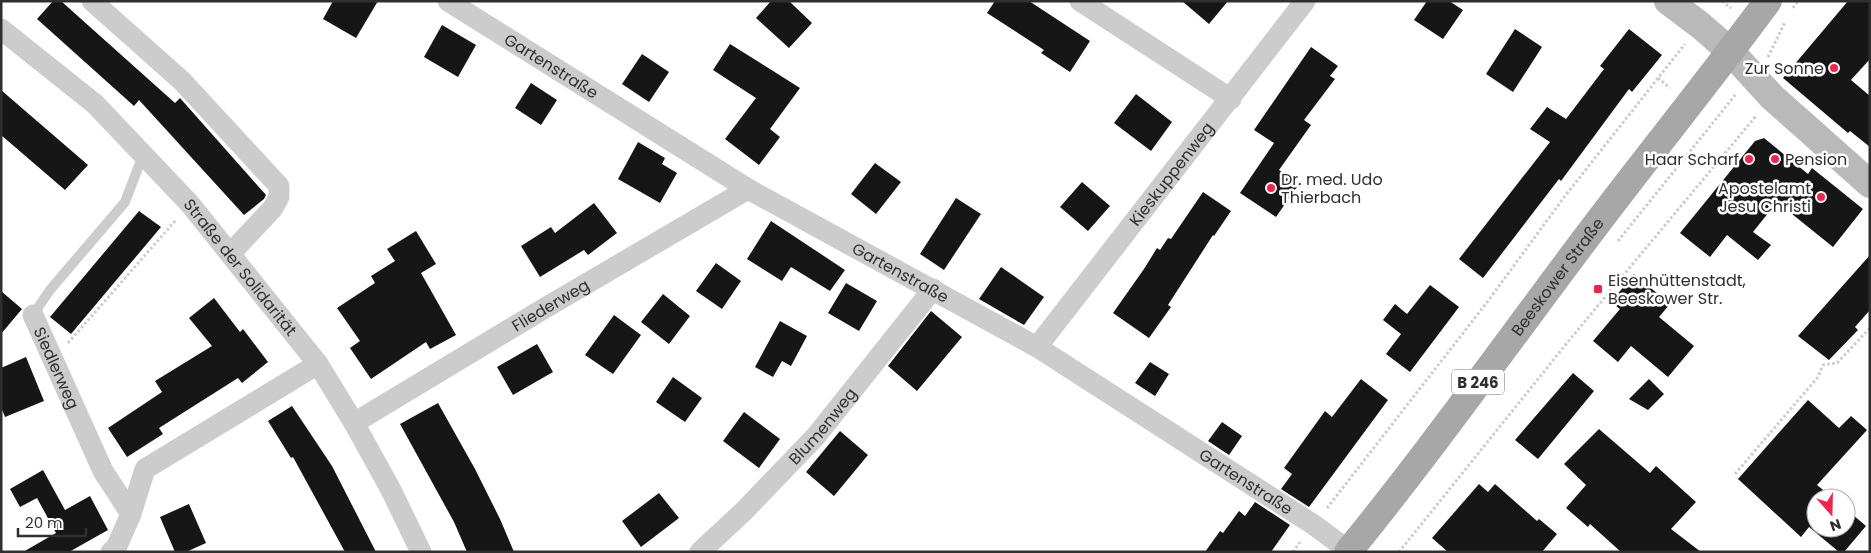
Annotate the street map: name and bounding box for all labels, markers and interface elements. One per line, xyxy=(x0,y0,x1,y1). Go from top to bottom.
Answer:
street label: Gartenstraße xyxy=(500,28,603,104)
place label: Zur Sonne xyxy=(1745,57,1824,80)
marker: Zur Sonne xyxy=(1828,62,1840,74)
street label: Kieskuppenweg xyxy=(1123,117,1219,231)
place label: Haar Scharf xyxy=(1645,148,1739,171)
place label: Pension xyxy=(1785,148,1847,171)
marker: Haar Scharf xyxy=(1743,153,1755,165)
marker: Pension xyxy=(1769,153,1781,165)
place label: Dr. med. Udo Thierbach xyxy=(1281,168,1383,209)
place label: Apostelamt Jesu Christi xyxy=(1718,177,1811,218)
marker: Dr. med. Udo Thierbach xyxy=(1265,182,1277,194)
marker: Apostelamt Jesu Christi xyxy=(1815,191,1827,203)
street label: Straße der Solidarität xyxy=(178,194,303,341)
street label: Beeskower Straße xyxy=(1505,212,1609,341)
street label: Gartenstraße xyxy=(848,237,953,308)
place label: Eisenhüttenstadt, Beeskower Str. xyxy=(1608,269,1746,310)
street label: Fliederweg xyxy=(507,273,593,337)
marker: Eisenhüttenstadt, Beeskower Str. xyxy=(1592,283,1604,295)
street label: Siedlerweg xyxy=(28,323,85,413)
road number: B 246 xyxy=(1452,370,1504,394)
street label: Blumenweg xyxy=(783,383,862,469)
street label: Gartenstraße xyxy=(1195,443,1297,520)
north arrow xyxy=(1806,488,1856,538)
scale bar xyxy=(18,506,85,538)
text: 20 m xyxy=(25,512,63,533)
text: N xyxy=(1827,514,1844,536)

